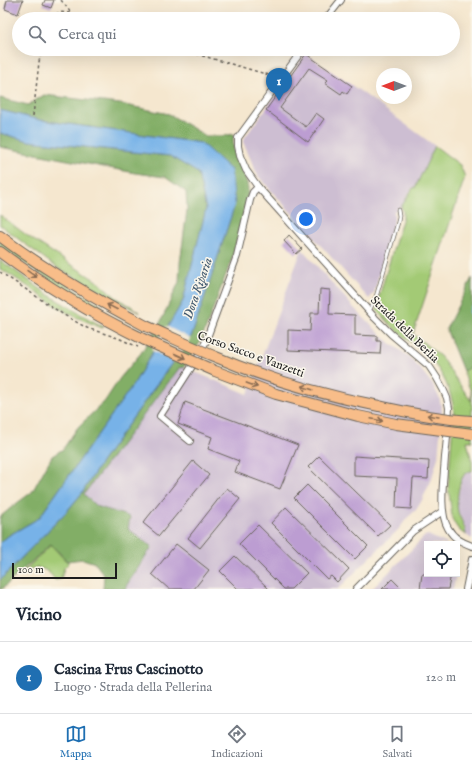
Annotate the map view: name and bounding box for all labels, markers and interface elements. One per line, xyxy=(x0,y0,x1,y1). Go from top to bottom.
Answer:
search box xyxy=(12,12,460,56)
icon: search xyxy=(26,23,48,45)
text: Cerca qui xyxy=(58,25,117,44)
pin: 1 xyxy=(266,68,292,101)
north arrow xyxy=(376,68,412,104)
your location xyxy=(296,209,316,229)
water label: Dora Riparia xyxy=(180,255,217,321)
one-way arrow xyxy=(26,270,37,278)
street label: Strada della Berlia xyxy=(367,293,443,367)
one-way arrow xyxy=(106,303,118,311)
street label: Corso Sacco e Vanzetti xyxy=(195,328,306,381)
one-way arrow xyxy=(173,353,185,360)
one-way arrow xyxy=(245,381,257,389)
one-way arrow xyxy=(300,384,313,391)
one-way arrow xyxy=(427,412,440,420)
one-way arrow xyxy=(370,416,383,424)
map controls xyxy=(424,541,460,577)
button: locate xyxy=(424,541,460,577)
scale bar xyxy=(12,561,117,580)
text: 100 m xyxy=(18,563,44,577)
text: Vicino xyxy=(16,605,62,626)
text: Cascina Frus Cascinotto xyxy=(54,660,203,679)
text: 1 xyxy=(27,669,31,686)
text: 120 m xyxy=(426,669,456,686)
text: Luogo · Strada della Pellerina xyxy=(54,679,212,696)
tab: Mappa xyxy=(60,723,92,761)
tab: Indicazioni xyxy=(211,723,263,761)
tab: Salvati xyxy=(383,723,412,761)

